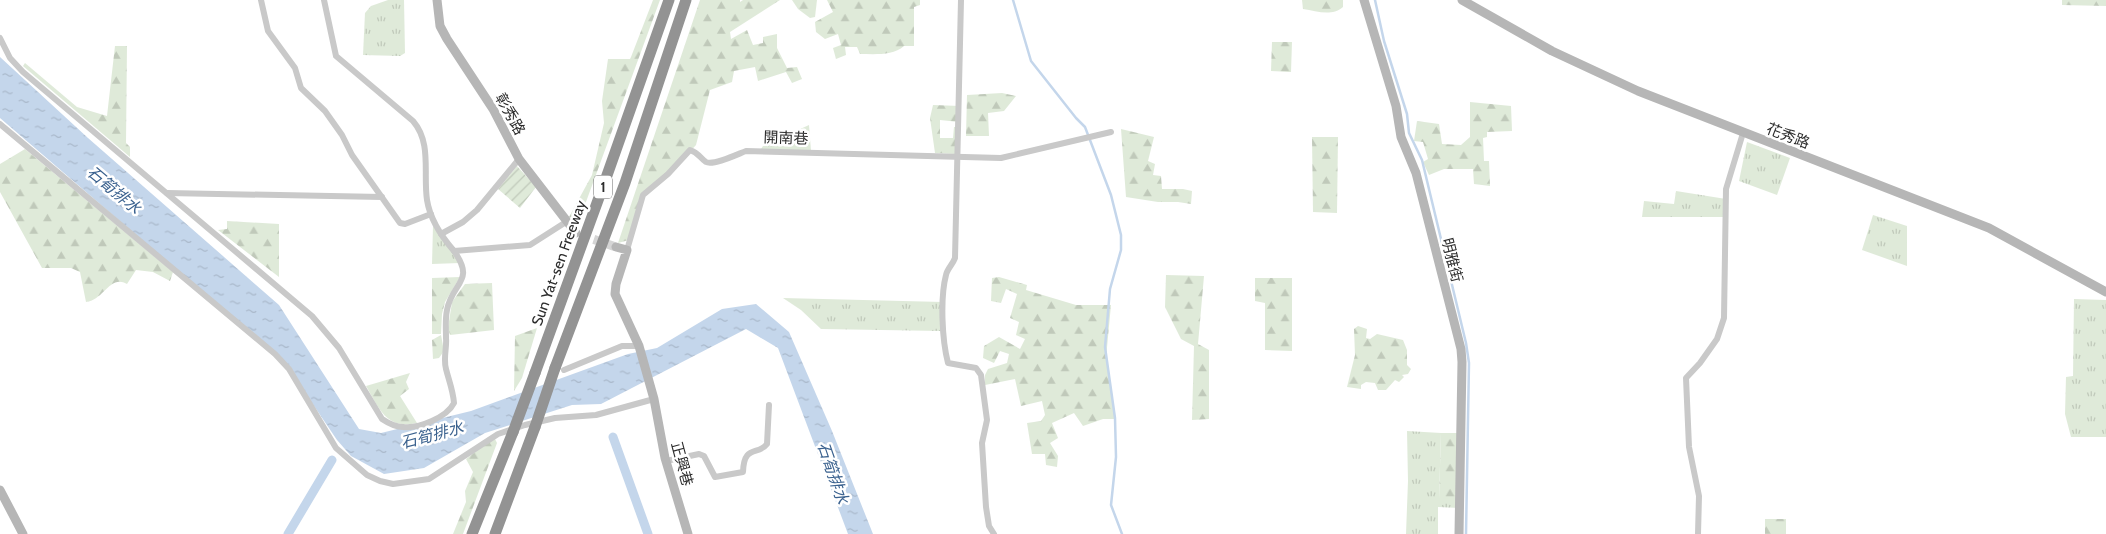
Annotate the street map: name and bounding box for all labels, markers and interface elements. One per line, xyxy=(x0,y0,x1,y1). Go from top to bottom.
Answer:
street label: 彰秀路 xyxy=(491,90,529,138)
street label: 花秀路 xyxy=(1764,120,1812,152)
street label: 開南巷 xyxy=(763,128,809,148)
water label: 石筍排水 xyxy=(83,162,145,218)
road number: 1 xyxy=(594,176,612,198)
street label: Sun Yat-sen Freeway xyxy=(528,197,590,328)
street label: 明雅街 xyxy=(1438,236,1466,284)
water label: 石筍排水 xyxy=(399,417,466,452)
street label: 正興巷 xyxy=(667,440,697,488)
water label: 石筍排水 xyxy=(814,440,853,507)

